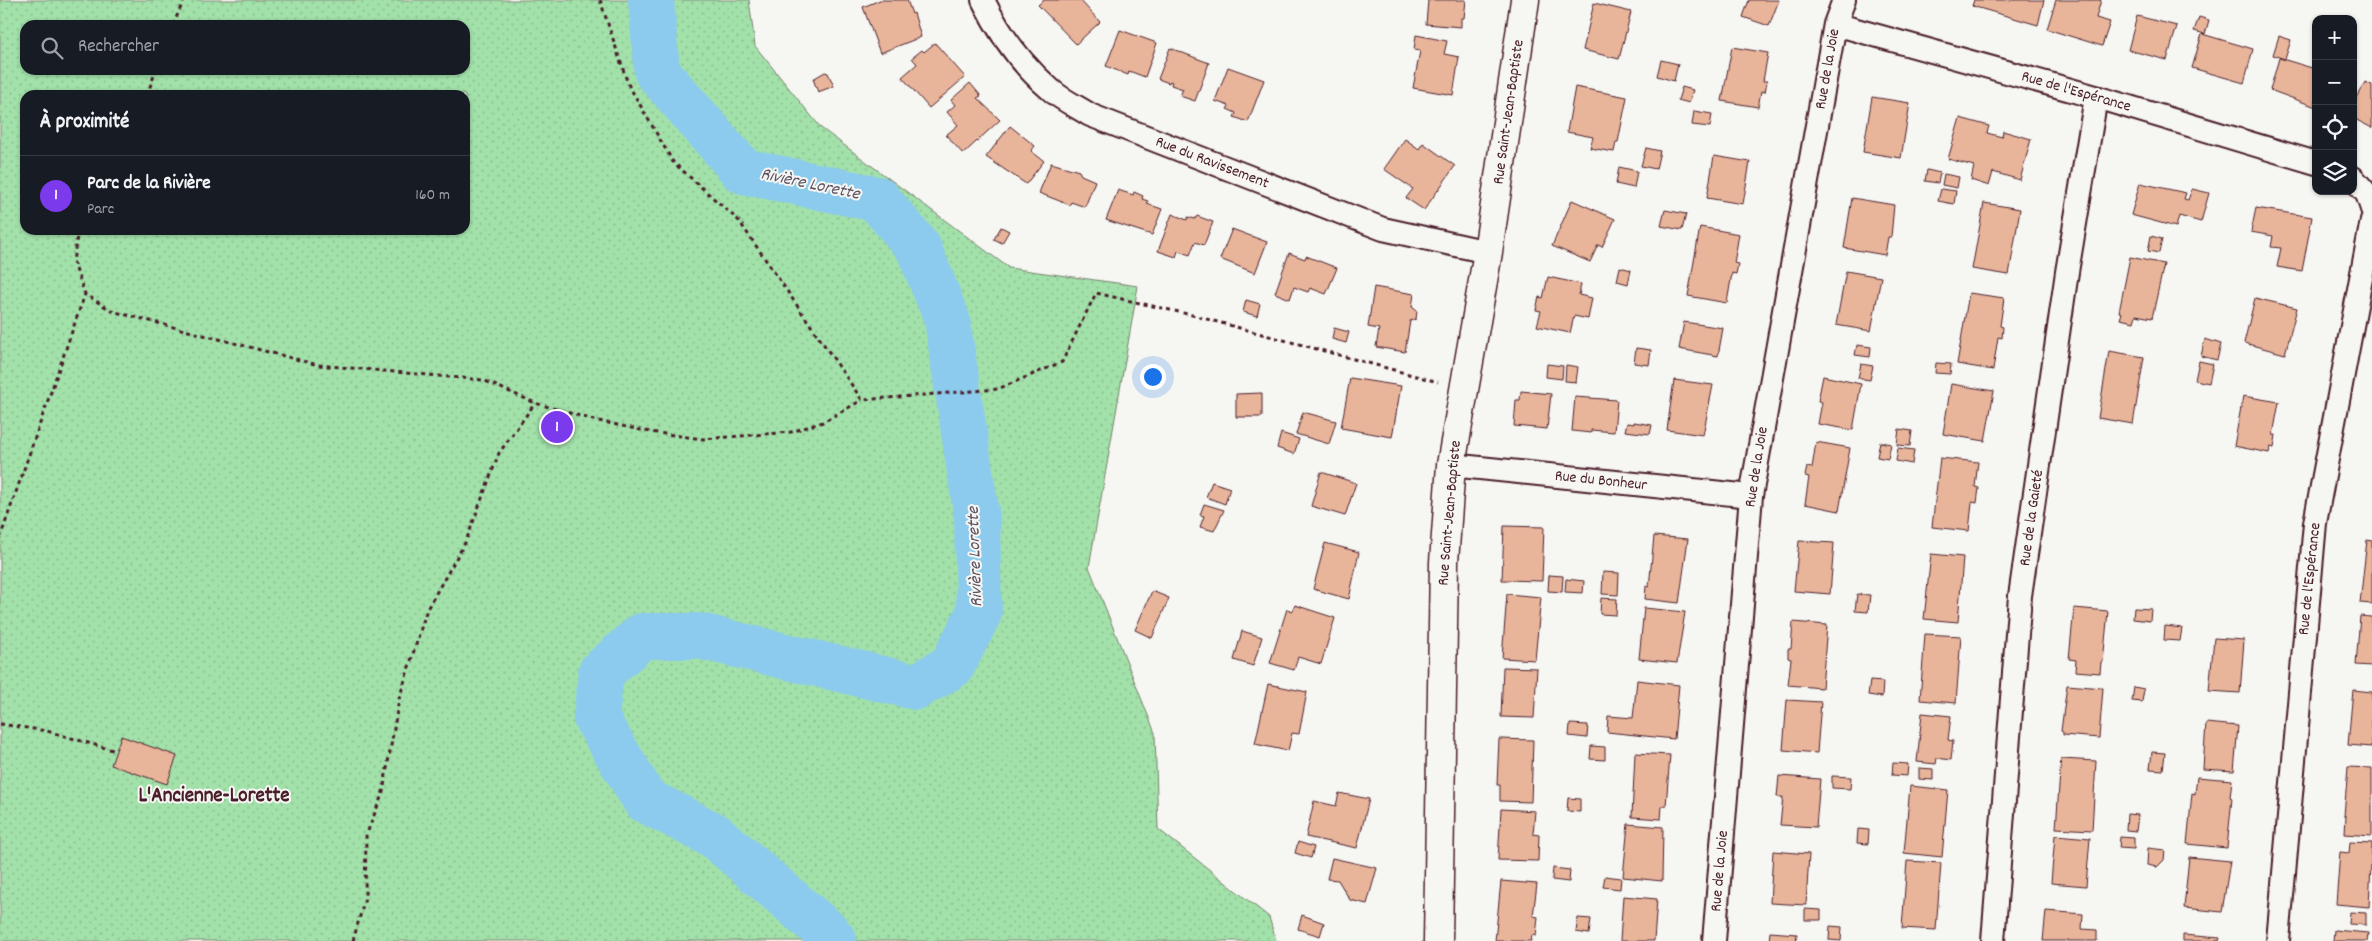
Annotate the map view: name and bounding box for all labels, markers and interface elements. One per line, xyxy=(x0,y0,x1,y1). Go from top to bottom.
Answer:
map controls xyxy=(2312,15,2357,195)
button: + xyxy=(2312,15,2357,60)
search box xyxy=(20,20,470,75)
street label: Rue de la Joie xyxy=(1810,27,1846,111)
icon: search xyxy=(38,34,66,62)
text: Rechercher xyxy=(78,34,159,61)
street label: Rue Saint-Jean-Baptiste xyxy=(1487,38,1531,186)
button: − xyxy=(2312,60,2357,105)
street label: Rue de l'Espérance xyxy=(2018,65,2134,119)
button: locate xyxy=(2312,105,2357,150)
text: À proximité xyxy=(40,108,129,138)
street label: Rue du Ravissement xyxy=(1152,131,1272,195)
button: layers xyxy=(2312,150,2357,195)
water label: Rivière Lorette xyxy=(758,162,863,208)
text: Parc de la Rivière xyxy=(87,171,211,198)
text: 1 xyxy=(54,184,58,207)
text: 160 m xyxy=(415,184,450,207)
text: Parc xyxy=(87,198,114,221)
your location xyxy=(1140,364,1166,390)
pin: 1 xyxy=(541,408,573,446)
street label: Rue de la Joie xyxy=(1739,425,1775,509)
street label: Rue Saint-Jean-Baptiste xyxy=(1432,439,1468,587)
street label: Rue du Bonheur xyxy=(1554,465,1648,497)
street label: Rue de la Gaieté xyxy=(2014,468,2050,568)
water label: Rivière Lorette xyxy=(962,505,990,608)
street label: Rue de l'Espérance xyxy=(2293,522,2327,636)
district label: L'Ancienne-Lorette xyxy=(139,782,289,812)
street label: Rue de la Joie xyxy=(1705,829,1735,913)

